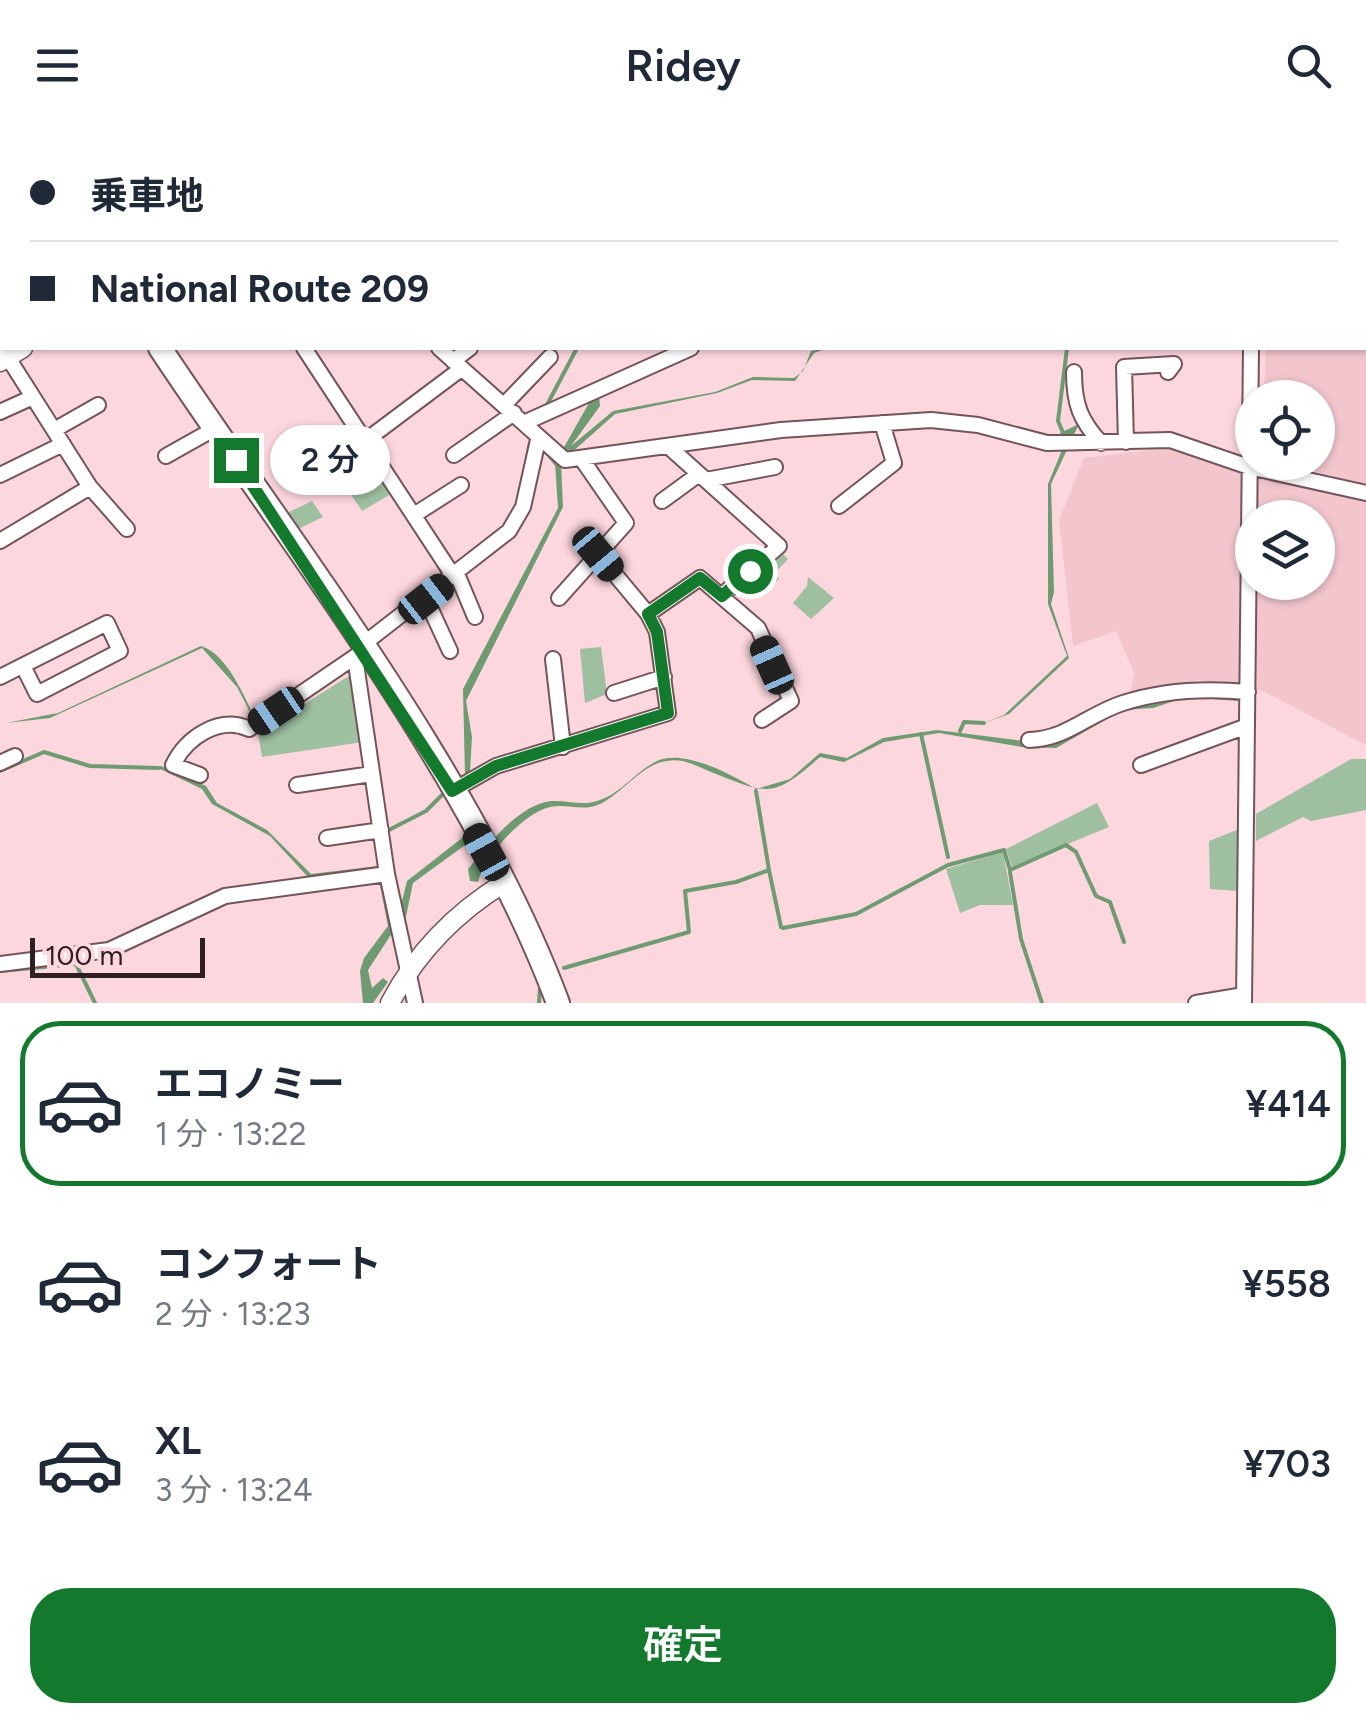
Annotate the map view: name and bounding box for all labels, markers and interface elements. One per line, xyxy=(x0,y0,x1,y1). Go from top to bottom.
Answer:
icon: menu xyxy=(30,38,85,93)
text: Ridey xyxy=(625,38,741,92)
icon: search xyxy=(1281,38,1336,93)
text: 乗車地 xyxy=(90,173,204,219)
text: National Route 209 xyxy=(90,266,429,312)
map controls xyxy=(1235,380,1335,600)
button: locate xyxy=(1235,380,1335,480)
callout: 2 分 xyxy=(271,425,391,495)
route end xyxy=(214,438,259,483)
text: 2 分 xyxy=(301,441,359,479)
button: layers xyxy=(1235,500,1335,600)
car xyxy=(567,521,629,587)
route start xyxy=(728,549,773,594)
car xyxy=(393,569,459,629)
car xyxy=(746,631,798,699)
car xyxy=(243,682,309,740)
car xyxy=(458,818,514,886)
scale bar xyxy=(30,933,205,978)
text: 100 m xyxy=(45,938,123,972)
icon: car xyxy=(35,1059,125,1149)
text: エコノミー xyxy=(155,1061,345,1107)
text: ¥414 xyxy=(1245,1081,1331,1127)
text: 1 分 · 13:22 xyxy=(155,1115,307,1153)
icon: car xyxy=(35,1239,125,1329)
text: コンフォート xyxy=(155,1241,382,1287)
text: ¥558 xyxy=(1242,1261,1331,1307)
text: 2 分 · 13:23 xyxy=(155,1295,311,1333)
text: XL xyxy=(155,1418,201,1464)
icon: car xyxy=(35,1419,125,1509)
text: ¥703 xyxy=(1243,1441,1331,1487)
text: 3 分 · 13:24 xyxy=(155,1471,313,1509)
button: 確定 xyxy=(30,1588,1336,1703)

